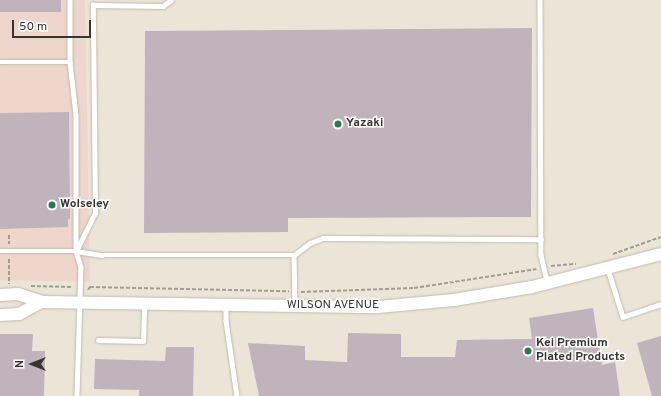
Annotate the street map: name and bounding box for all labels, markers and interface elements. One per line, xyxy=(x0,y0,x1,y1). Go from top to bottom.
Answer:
scale bar xyxy=(14,12,93,38)
text: 50 m xyxy=(19,19,47,35)
place label: Yazaki xyxy=(346,117,383,131)
marker: Yazaki xyxy=(333,119,343,129)
place label: Wolseley xyxy=(60,198,109,212)
marker: Wolseley xyxy=(47,200,57,210)
street label: WILSON AVENUE xyxy=(287,299,379,313)
place label: Kei Premium Plated Products xyxy=(536,337,625,365)
north arrow xyxy=(12,344,52,384)
marker: Kei Premium Plated Products xyxy=(523,346,533,356)
text: N xyxy=(13,360,27,368)

